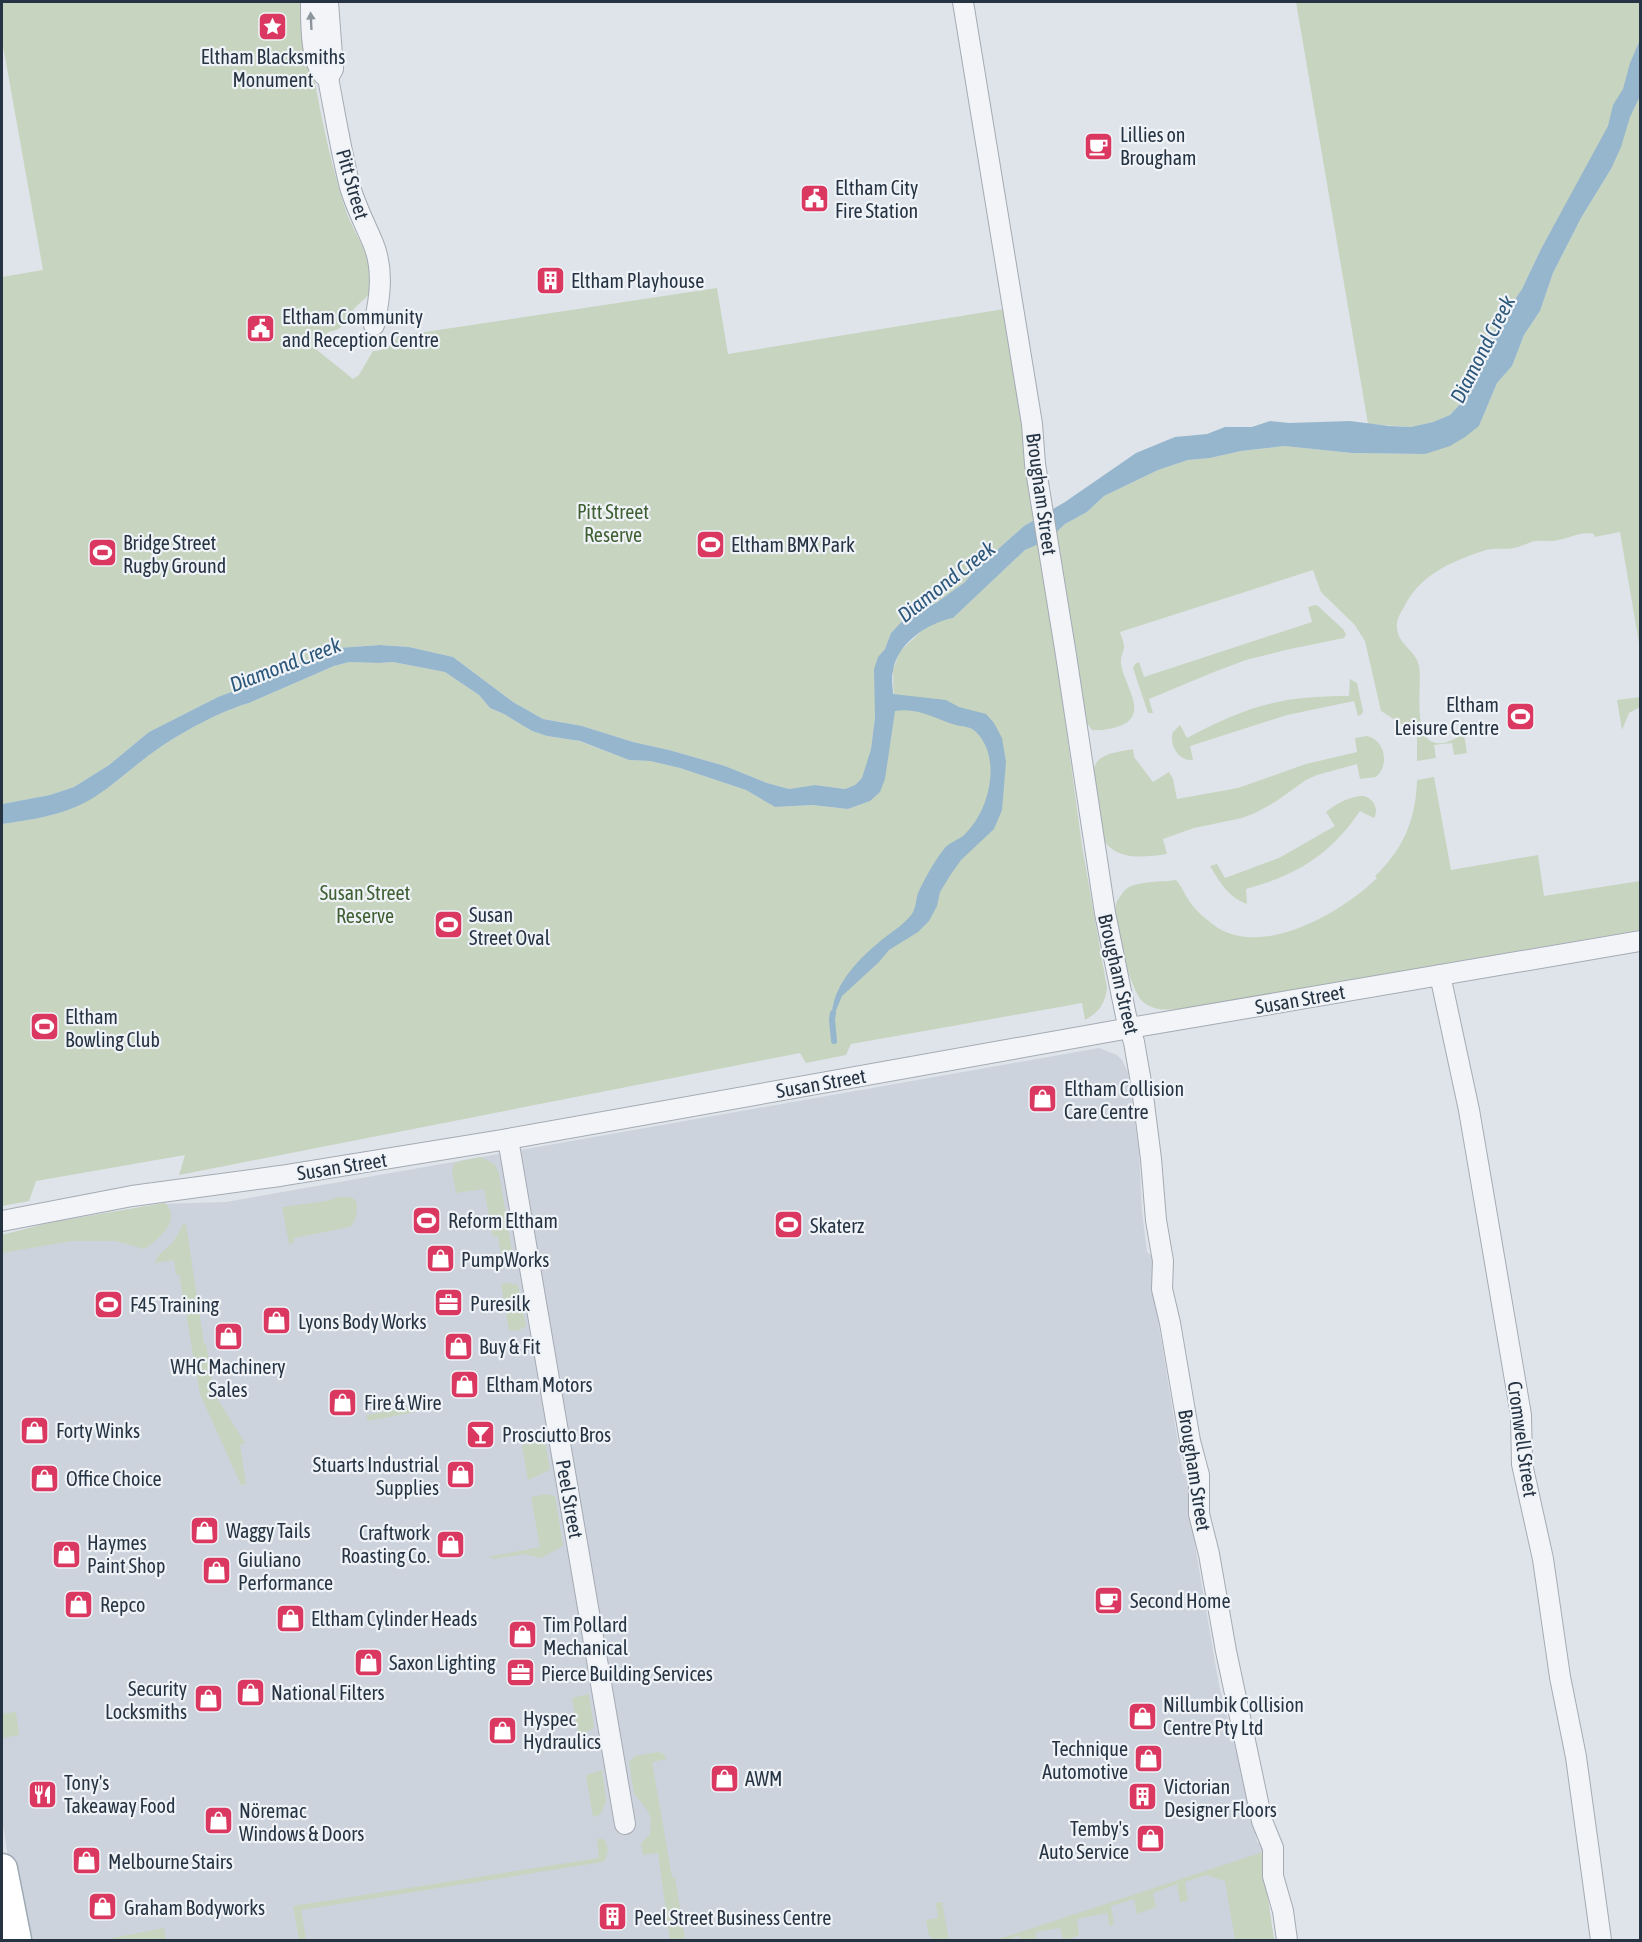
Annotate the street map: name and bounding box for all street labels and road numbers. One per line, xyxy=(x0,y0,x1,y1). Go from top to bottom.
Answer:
street label: Pitt Street xyxy=(332,146,374,222)
street label: Brougham Street xyxy=(1022,431,1062,557)
street label: Brougham Street xyxy=(1094,911,1144,1037)
street label: Susan Street xyxy=(1253,980,1347,1018)
street label: Susan Street xyxy=(774,1064,868,1102)
street label: Susan Street xyxy=(295,1148,389,1184)
street label: Cromwell Street xyxy=(1503,1380,1543,1499)
street label: Brougham Street xyxy=(1174,1407,1216,1533)
street label: Peel Street xyxy=(552,1458,588,1540)

